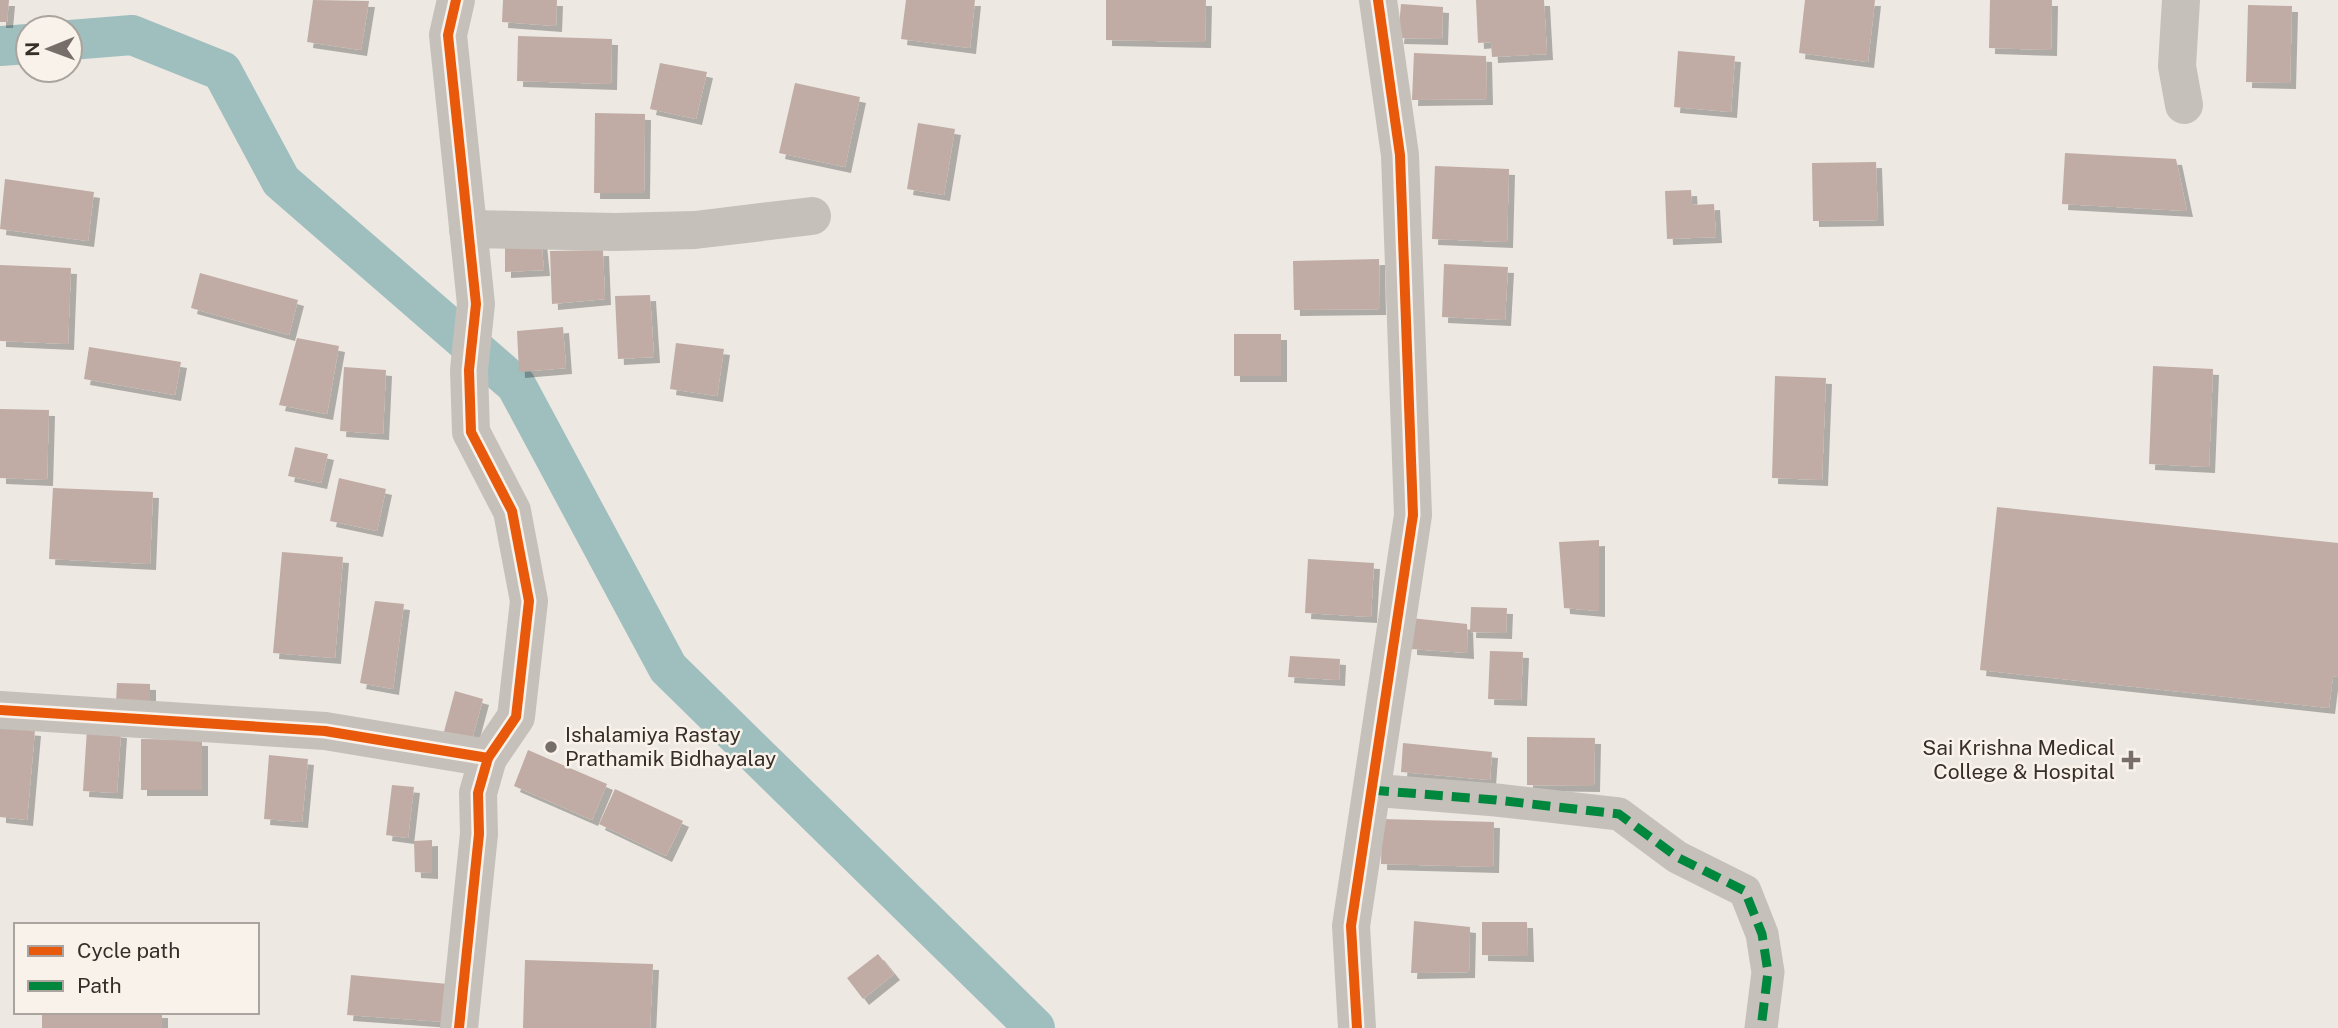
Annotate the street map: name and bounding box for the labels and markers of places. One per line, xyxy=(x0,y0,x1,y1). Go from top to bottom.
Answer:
place label: Ishalamiya Rastay Prathamik Bidhayalay xyxy=(565,722,776,771)
place label: Sai Krishna Medical College & Hospital xyxy=(1922,735,2115,784)
marker: Ishalamiya Rastay Prathamik Bidhayalay xyxy=(543,739,559,755)
marker: Sai Krishna Medical College & Hospital xyxy=(2121,750,2141,770)

